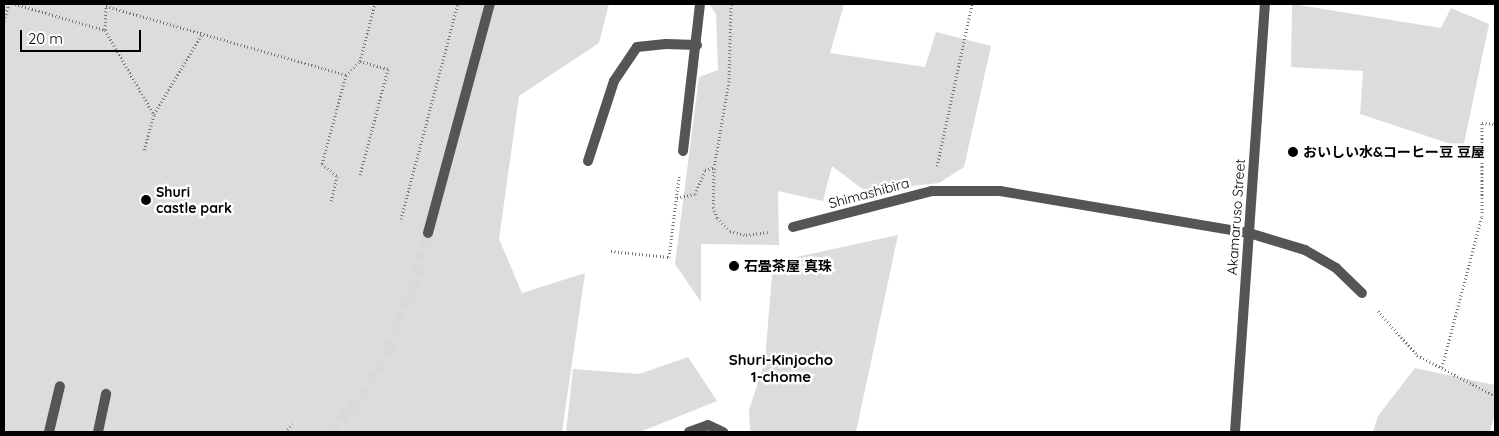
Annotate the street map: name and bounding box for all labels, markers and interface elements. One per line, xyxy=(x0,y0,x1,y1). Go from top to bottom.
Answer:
scale bar xyxy=(22,20,144,52)
text: 20 m xyxy=(28,29,63,48)
place label: おいしい水&コーヒー豆 豆屋 xyxy=(1303,144,1485,160)
marker: おいしい水&コーヒー豆 豆屋 xyxy=(1287,146,1299,158)
street label: Akamaruso Street xyxy=(1224,158,1248,276)
street label: Shimashibira xyxy=(827,174,911,212)
place label: Shuri castle park xyxy=(156,184,232,216)
marker: Shuri castle park xyxy=(140,194,152,206)
place label: 石畳茶屋 真珠 xyxy=(744,258,832,274)
marker: 石畳茶屋 真珠 xyxy=(728,260,740,272)
district label: Shuri-Kinjocho 1-chome xyxy=(729,350,833,385)

